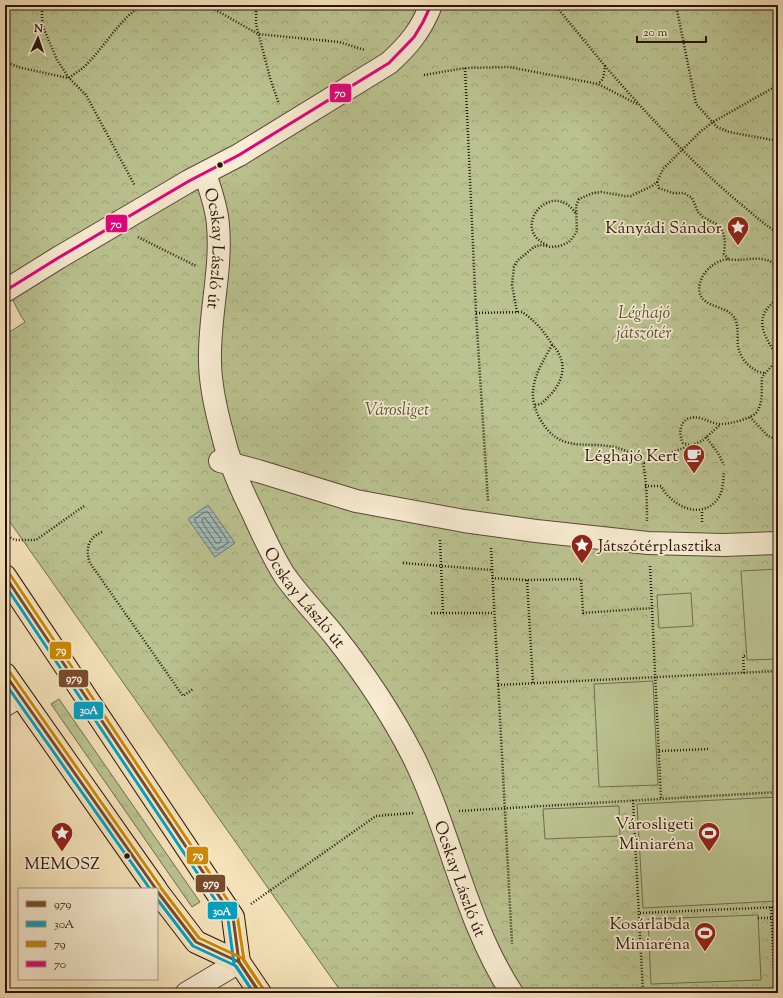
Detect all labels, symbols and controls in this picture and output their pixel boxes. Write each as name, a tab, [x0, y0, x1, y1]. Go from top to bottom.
north arrow	[18, 18, 58, 58]
scale bar	[637, 18, 706, 44]
text: N	[33, 21, 43, 37]
text: 20 m	[643, 24, 668, 42]
line badge: 70	[329, 83, 352, 103]
text: 70	[334, 86, 346, 102]
unlabelled marker	[215, 160, 225, 170]
street label: Ocskay László út	[196, 185, 229, 310]
line badge: 70	[105, 214, 128, 233]
place icon: Kányádi Sándor	[725, 214, 751, 247]
text: 70	[110, 217, 122, 233]
place label: Kányádi Sándor	[605, 217, 723, 241]
park label: Léghajó játszótér	[615, 302, 671, 346]
park label: Városliget	[365, 399, 429, 423]
cafe icon: Léghajó Kert	[681, 442, 707, 475]
place label: Léghajó Kert	[585, 445, 678, 469]
place icon: Játszótérplasztika	[569, 532, 595, 565]
place label: Játszótérplasztika	[597, 535, 722, 559]
street label: Ocskay László út	[257, 543, 350, 654]
line badge: 79	[49, 641, 72, 660]
text: 79	[56, 643, 67, 659]
line badge: 979	[58, 669, 89, 688]
text: 979	[66, 671, 83, 687]
line badge: 30A	[73, 701, 104, 720]
text: 30A	[80, 703, 98, 719]
place label: Városligeti Miniaréna	[615, 813, 694, 857]
street label: Ocskay László út	[427, 818, 491, 942]
place icon: MEMOSZ	[49, 820, 75, 853]
sports icon: Városligeti Miniaréna	[696, 820, 722, 853]
line badge: 79	[186, 846, 209, 865]
text: 79	[193, 848, 204, 864]
unlabelled marker	[122, 851, 132, 861]
place label: MEMOSZ	[24, 853, 100, 877]
line badge: 979	[195, 874, 226, 893]
text: 979	[203, 876, 220, 892]
legend	[18, 888, 158, 980]
text: 979	[54, 896, 72, 914]
line badge: 30A	[207, 901, 238, 920]
text: 30A	[213, 904, 231, 920]
place label: Kosárlabda Miniaréna	[609, 913, 690, 957]
text: 30A	[54, 916, 75, 934]
sports icon: Kosárlabda Miniaréna	[692, 920, 718, 953]
text: 79	[54, 936, 66, 954]
text: 70	[54, 956, 66, 974]

